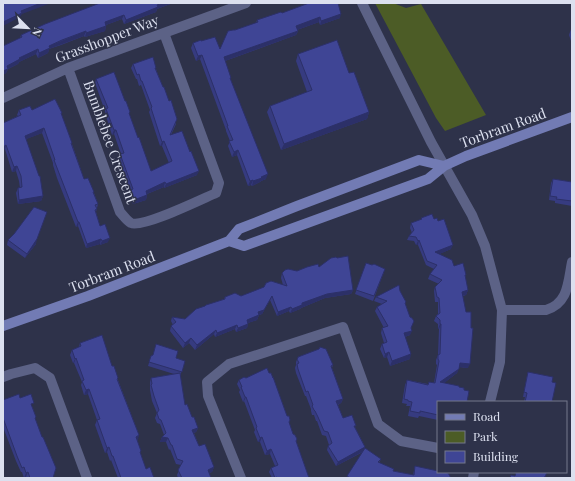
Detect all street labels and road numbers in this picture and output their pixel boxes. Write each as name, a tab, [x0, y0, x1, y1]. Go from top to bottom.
street label: Grasshopper Way	[52, 10, 161, 67]
street label: Bumblebee Crescent	[79, 78, 142, 207]
street label: Torbram Road	[457, 103, 549, 152]
street label: Torbram Road	[66, 246, 158, 297]

